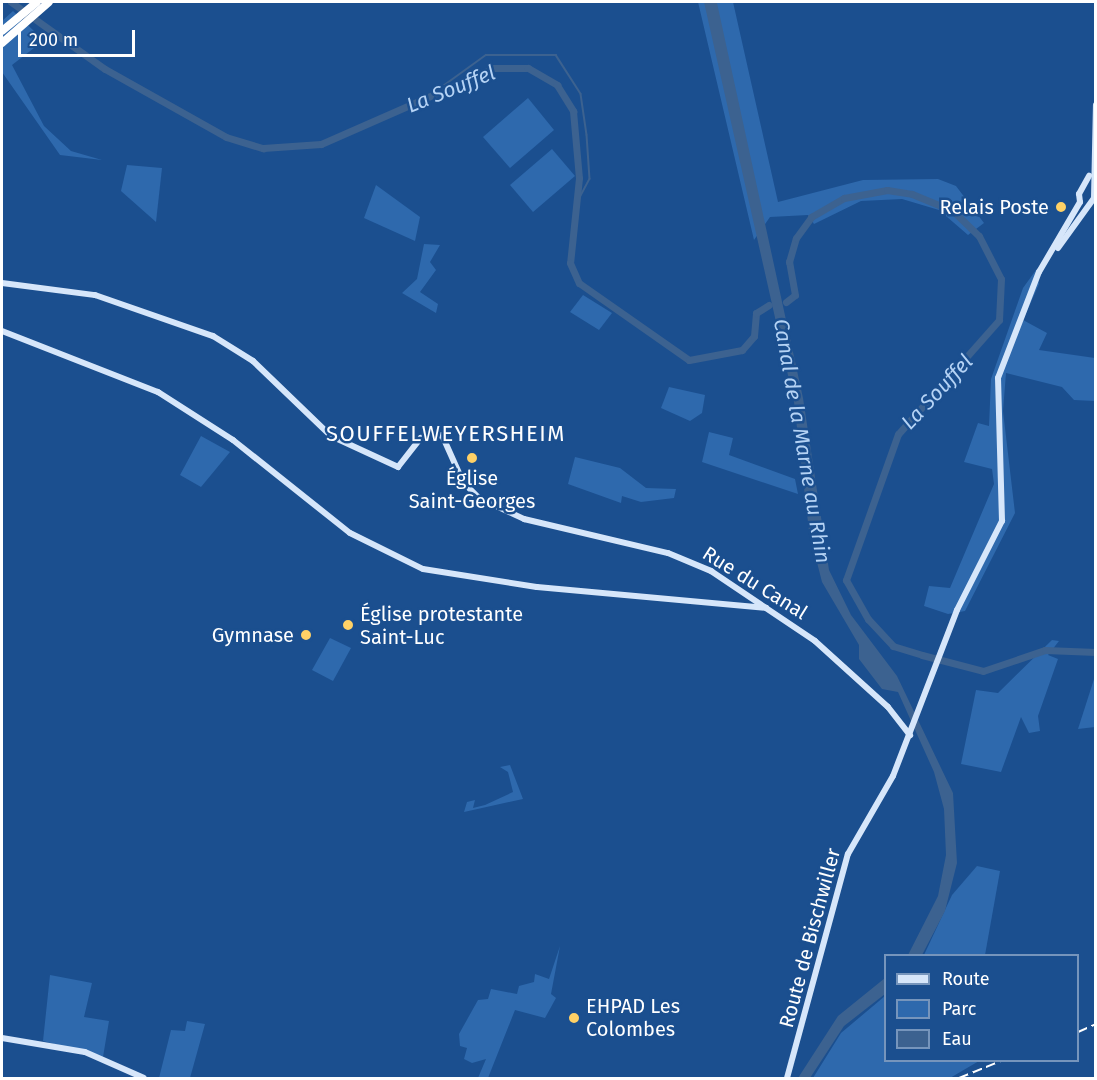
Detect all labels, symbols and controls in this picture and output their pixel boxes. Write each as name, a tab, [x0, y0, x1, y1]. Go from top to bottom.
scale bar	[21, 18, 138, 56]
text: 200 m	[29, 29, 78, 51]
water label: La Souffel	[403, 60, 499, 118]
place label: Relais Poste	[940, 195, 1049, 219]
marker: Relais Poste	[1054, 200, 1068, 214]
water label: Canal de la Marne au Rhin	[768, 317, 836, 565]
water label: La Souffel	[896, 349, 978, 435]
district label: SOUFFELWEYERSHEIM	[326, 421, 566, 447]
marker: Église Saint-Georges	[465, 451, 479, 465]
place label: Église Saint-Georges	[409, 467, 535, 514]
street label: Rue du Canal	[698, 541, 812, 625]
place label: Église protestante Saint-Luc	[360, 602, 523, 649]
marker: Église protestante Saint-Luc	[341, 618, 355, 632]
place label: Gymnase	[212, 623, 294, 647]
marker: Gymnase	[299, 628, 313, 642]
street label: Route de Bischwiller	[774, 846, 846, 1030]
legend	[884, 954, 1079, 1062]
text: Route	[942, 968, 990, 990]
place label: EHPAD Les Colombes	[586, 994, 680, 1041]
text: Parc	[942, 998, 976, 1020]
marker: EHPAD Les Colombes	[567, 1011, 581, 1025]
text: Eau	[942, 1028, 972, 1050]

